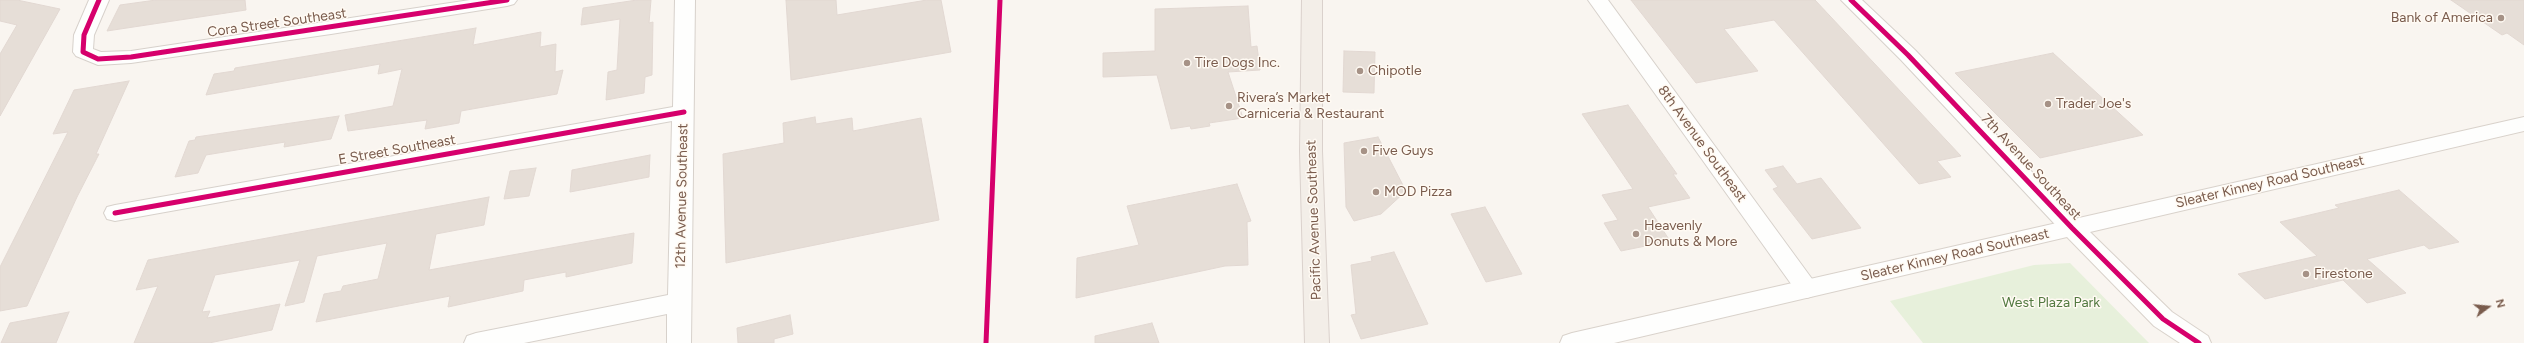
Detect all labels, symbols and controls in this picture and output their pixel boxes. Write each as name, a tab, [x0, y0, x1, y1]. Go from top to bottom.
street label: Cora Street Southeast	[206, 5, 348, 41]
place label: Bank of America	[2391, 10, 2493, 26]
marker: Bank of America	[2496, 13, 2506, 23]
place label: Tire Dogs Inc.	[1195, 55, 1280, 71]
marker: Tire Dogs Inc.	[1182, 58, 1192, 68]
place label: Chipotle	[1368, 63, 1422, 79]
marker: Chipotle	[1355, 66, 1365, 76]
street label: 8th Avenue Southeast	[1654, 82, 1750, 206]
place label: Rivera’s Market Carniceria & Restaurant	[1237, 90, 1384, 122]
place label: Trader Joe's	[2056, 96, 2131, 112]
marker: Trader Joe's	[2043, 99, 2053, 109]
marker: Rivera’s Market Carniceria & Restaurant	[1224, 101, 1234, 111]
street label: 7th Avenue Southeast	[1977, 110, 2085, 224]
street label: 12th Avenue Southeast	[672, 123, 692, 269]
street label: E Street Southeast	[337, 131, 457, 169]
street label: Pacific Avenue Southeast	[1303, 140, 1325, 300]
place label: Five Guys	[1372, 143, 1433, 159]
marker: Five Guys	[1359, 146, 1369, 156]
street label: Sleater Kinney Road Southeast	[2174, 152, 2366, 212]
place label: MOD Pizza	[1384, 184, 1452, 200]
marker: MOD Pizza	[1371, 187, 1381, 197]
place label: Heavenly Donuts & More	[1644, 218, 1737, 250]
street label: Sleater Kinney Road Southeast	[1859, 225, 2051, 285]
marker: Heavenly Donuts & More	[1631, 229, 1641, 239]
place label: Firestone	[2314, 266, 2373, 282]
marker: Firestone	[2301, 269, 2311, 279]
north arrow	[2468, 287, 2508, 327]
park label: West Plaza Park	[2002, 295, 2100, 311]
text: N	[2493, 298, 2507, 309]

